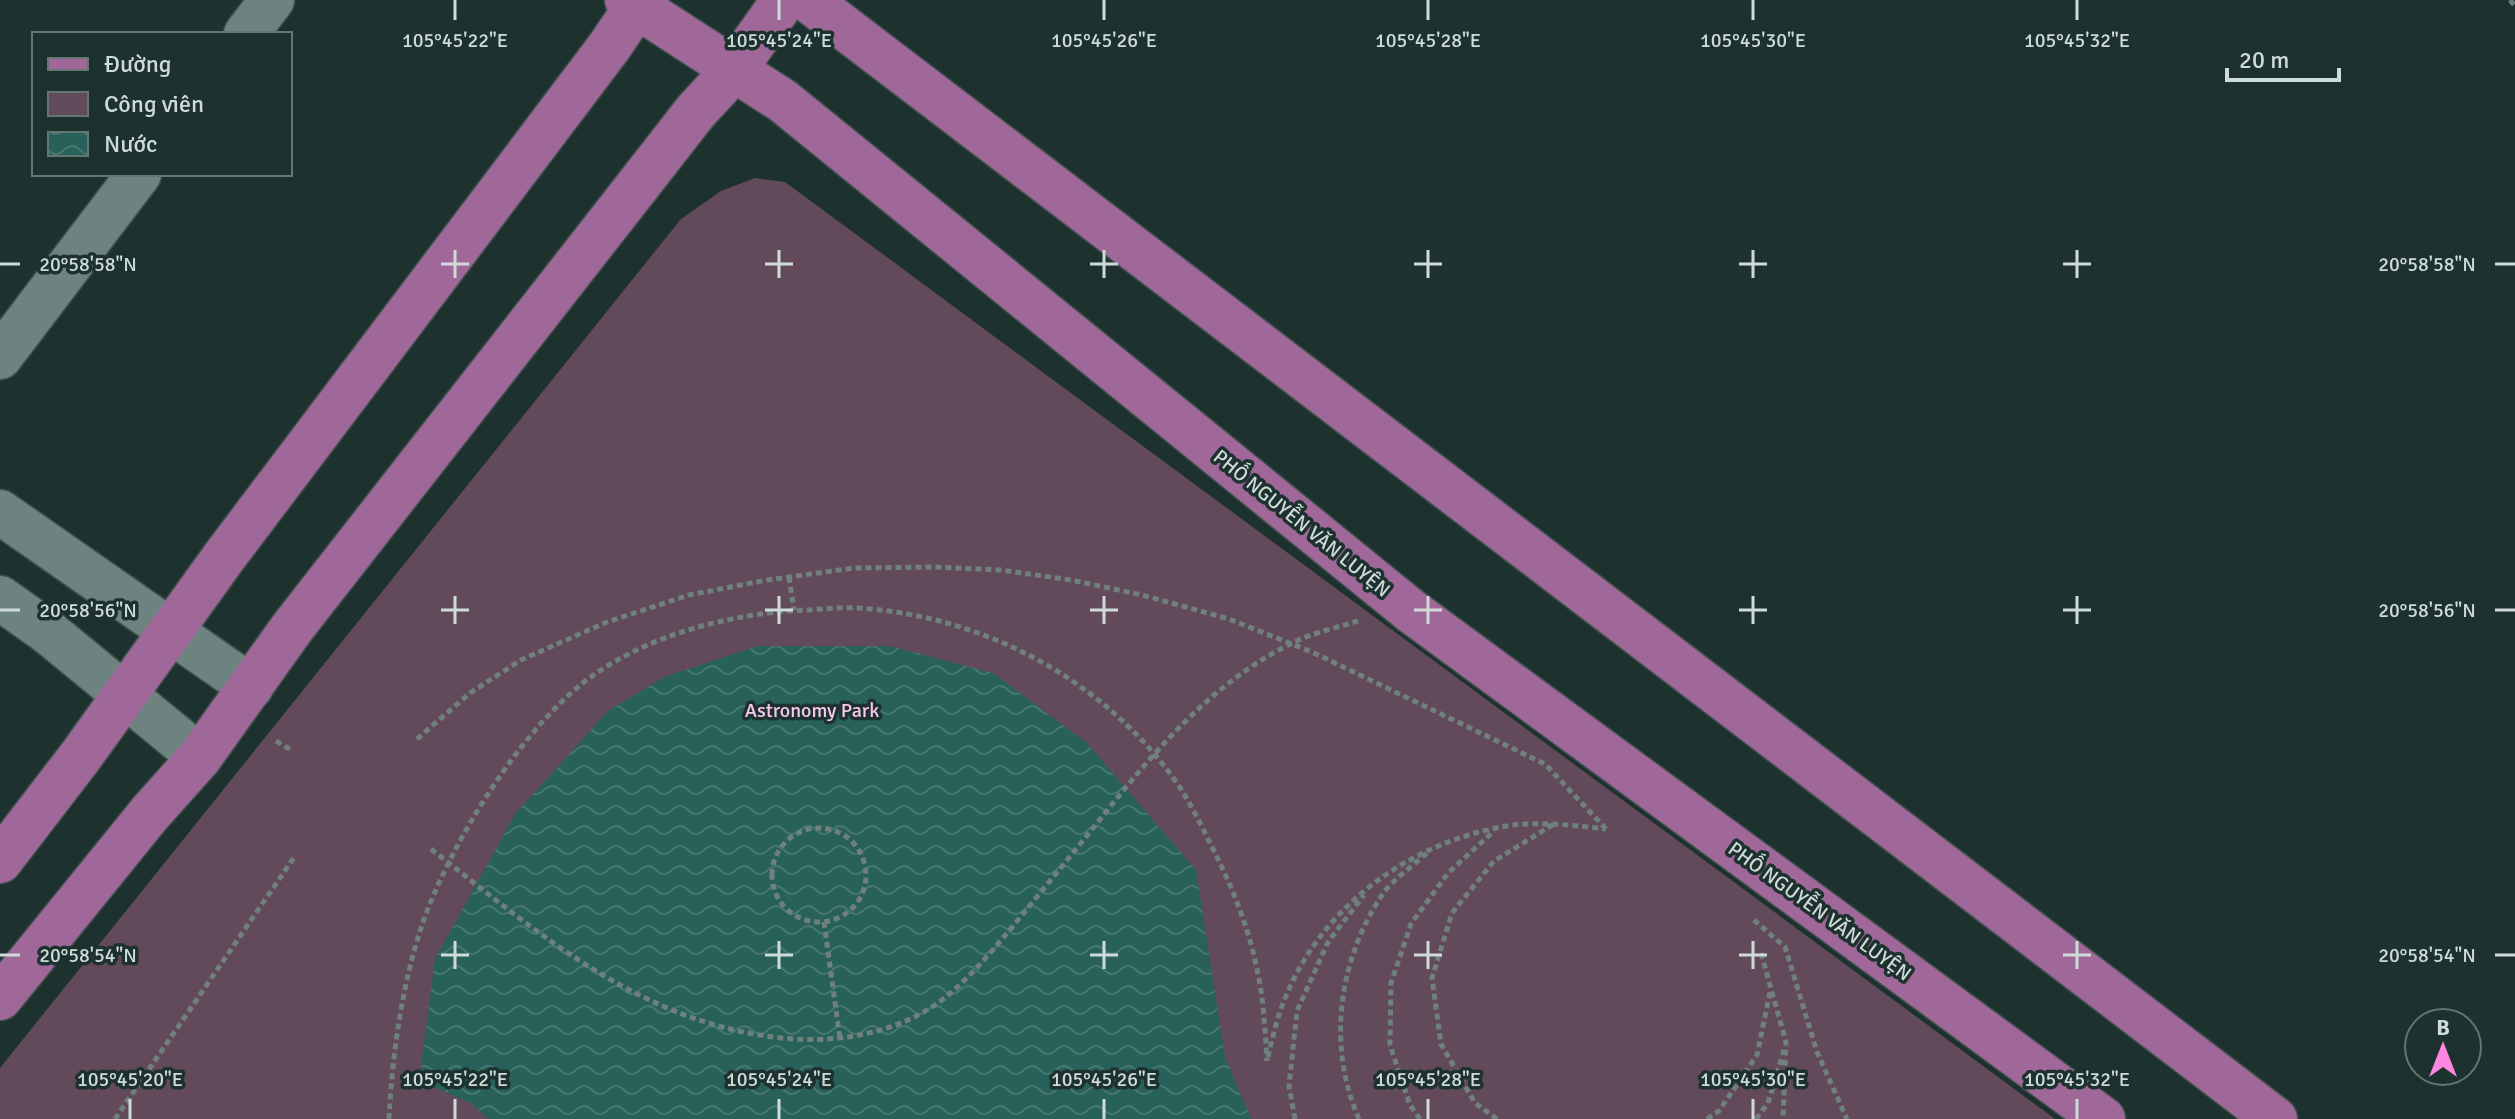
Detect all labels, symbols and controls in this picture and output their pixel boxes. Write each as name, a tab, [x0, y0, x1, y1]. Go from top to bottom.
text: 105°45'22"E	[402, 28, 508, 53]
text: 105°45'24"E	[726, 28, 832, 53]
text: 105°45'26"E	[1051, 28, 1157, 53]
text: 105°45'28"E	[1375, 28, 1481, 53]
text: 105°45'30"E	[1700, 28, 1806, 53]
text: 105°45'32"E	[2024, 28, 2130, 53]
legend	[32, 32, 292, 176]
scale bar	[2227, 32, 2339, 82]
text: 20 m	[2239, 45, 2289, 75]
text: Đường	[104, 49, 171, 79]
text: Công viên	[104, 89, 204, 119]
text: Nước	[104, 129, 157, 159]
text: 20°58'58"N	[39, 252, 137, 277]
text: 20°58'58"N	[2378, 252, 2476, 277]
street label: PHỐ NGUYỄN VĂN LUYỆN	[1208, 443, 1397, 602]
text: 20°58'56"N	[39, 598, 137, 623]
text: 20°58'56"N	[2378, 598, 2476, 623]
park label: Astronomy Park	[745, 698, 879, 723]
street label: PHỐ NGUYỄN VĂN LUYỆN	[1723, 835, 1917, 986]
text: 20°58'54"N	[39, 943, 137, 968]
text: 20°58'54"N	[2378, 943, 2476, 968]
north arrow	[2403, 1007, 2483, 1087]
text: B	[2436, 1014, 2450, 1041]
text: 105°45'20"E	[77, 1067, 183, 1092]
text: 105°45'22"E	[402, 1067, 508, 1092]
text: 105°45'24"E	[726, 1067, 832, 1092]
text: 105°45'26"E	[1051, 1067, 1157, 1092]
text: 105°45'28"E	[1375, 1067, 1481, 1092]
text: 105°45'30"E	[1700, 1067, 1806, 1092]
text: 105°45'32"E	[2024, 1067, 2130, 1092]

